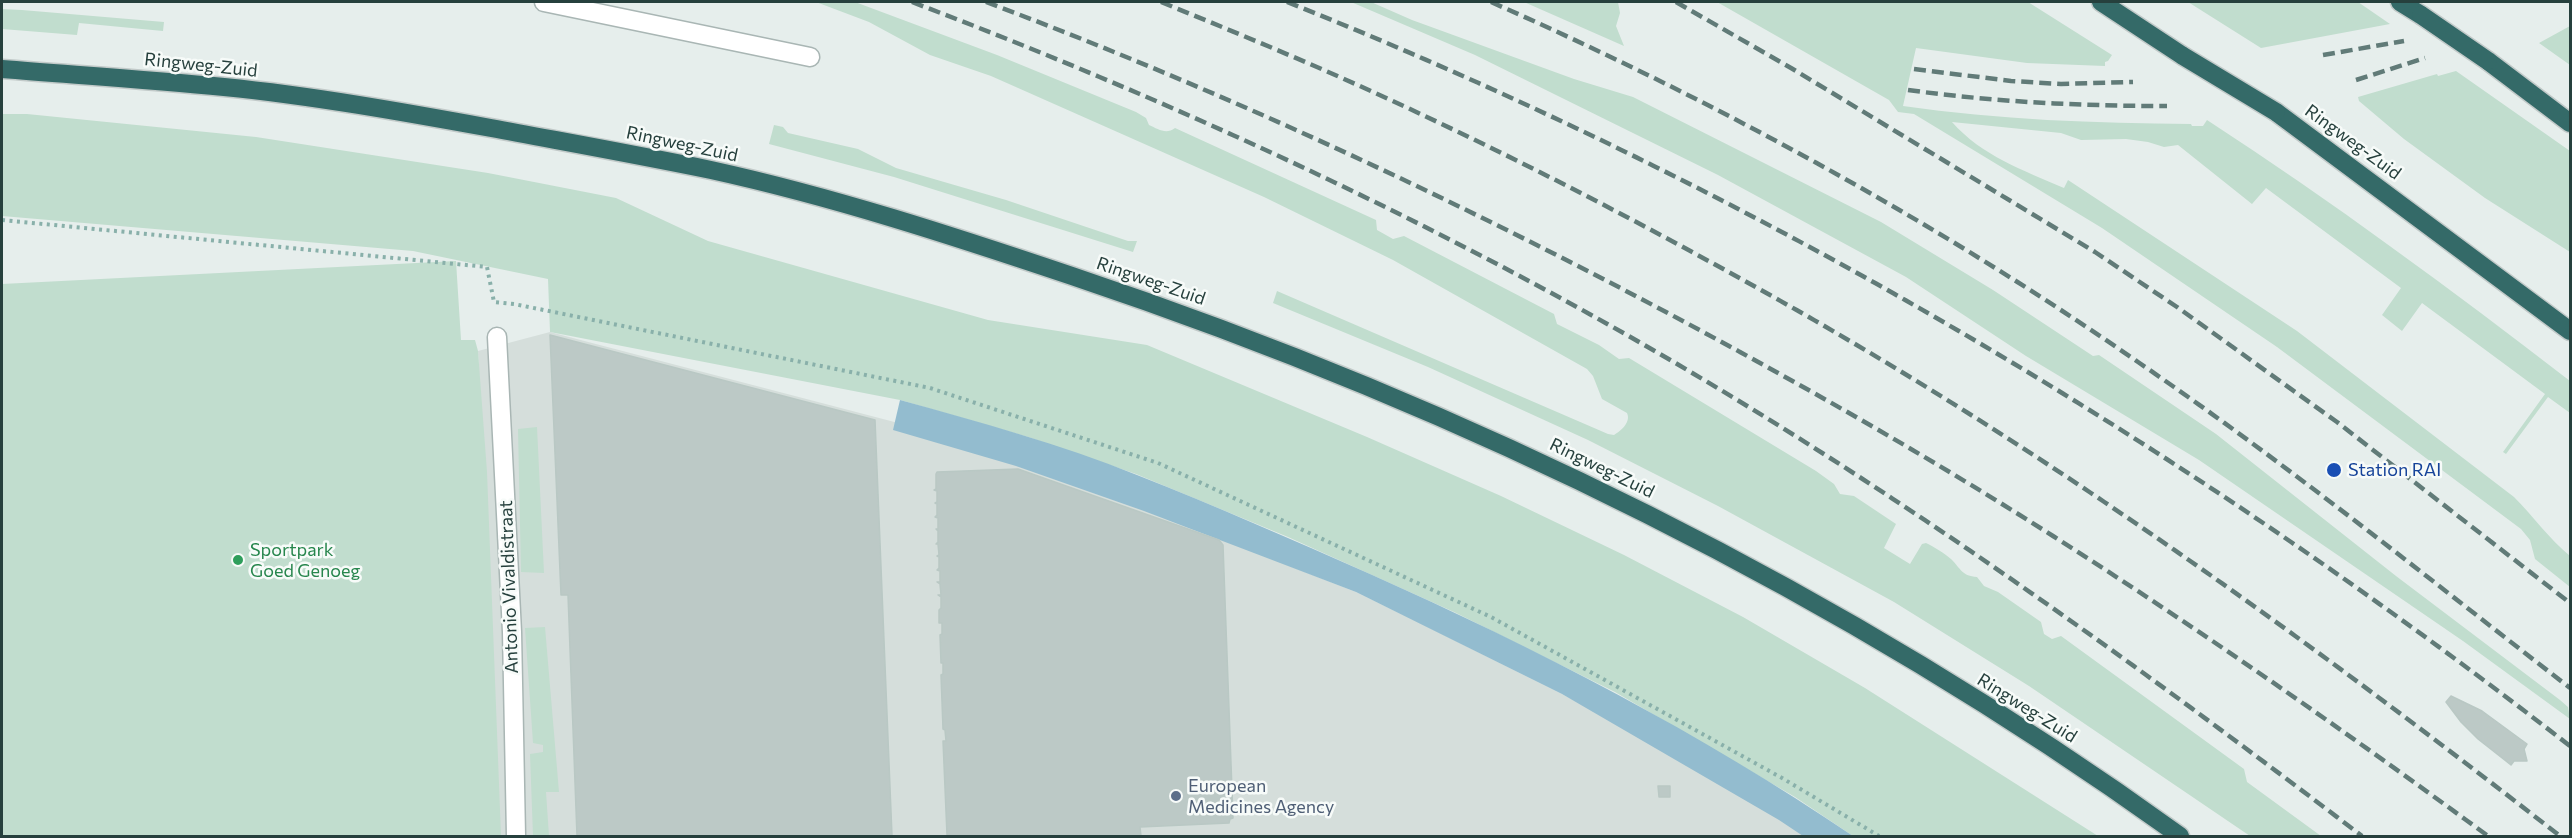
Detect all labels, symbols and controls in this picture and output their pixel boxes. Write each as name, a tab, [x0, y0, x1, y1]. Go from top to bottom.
street label: Ringweg-Zuid	[143, 48, 259, 82]
street label: Ringweg-Zuid	[2301, 100, 2405, 184]
street label: Ringweg-Zuid	[624, 122, 740, 166]
street label: Ringweg-Zuid	[1094, 252, 1208, 310]
street label: Ringweg-Zuid	[1546, 433, 1658, 503]
place label: Station RAI	[2348, 459, 2441, 481]
marker: Station RAI	[2325, 461, 2343, 479]
street label: Antonio Vivaldistraat	[495, 500, 523, 674]
place label: Sportpark Goed Genoeg	[250, 539, 360, 582]
marker: Sportpark Goed Genoeg	[231, 553, 245, 567]
street label: Ringweg-Zuid	[1973, 669, 2081, 747]
place label: European Medicines Agency	[1188, 775, 1334, 818]
marker: European Medicines Agency	[1169, 789, 1183, 803]

